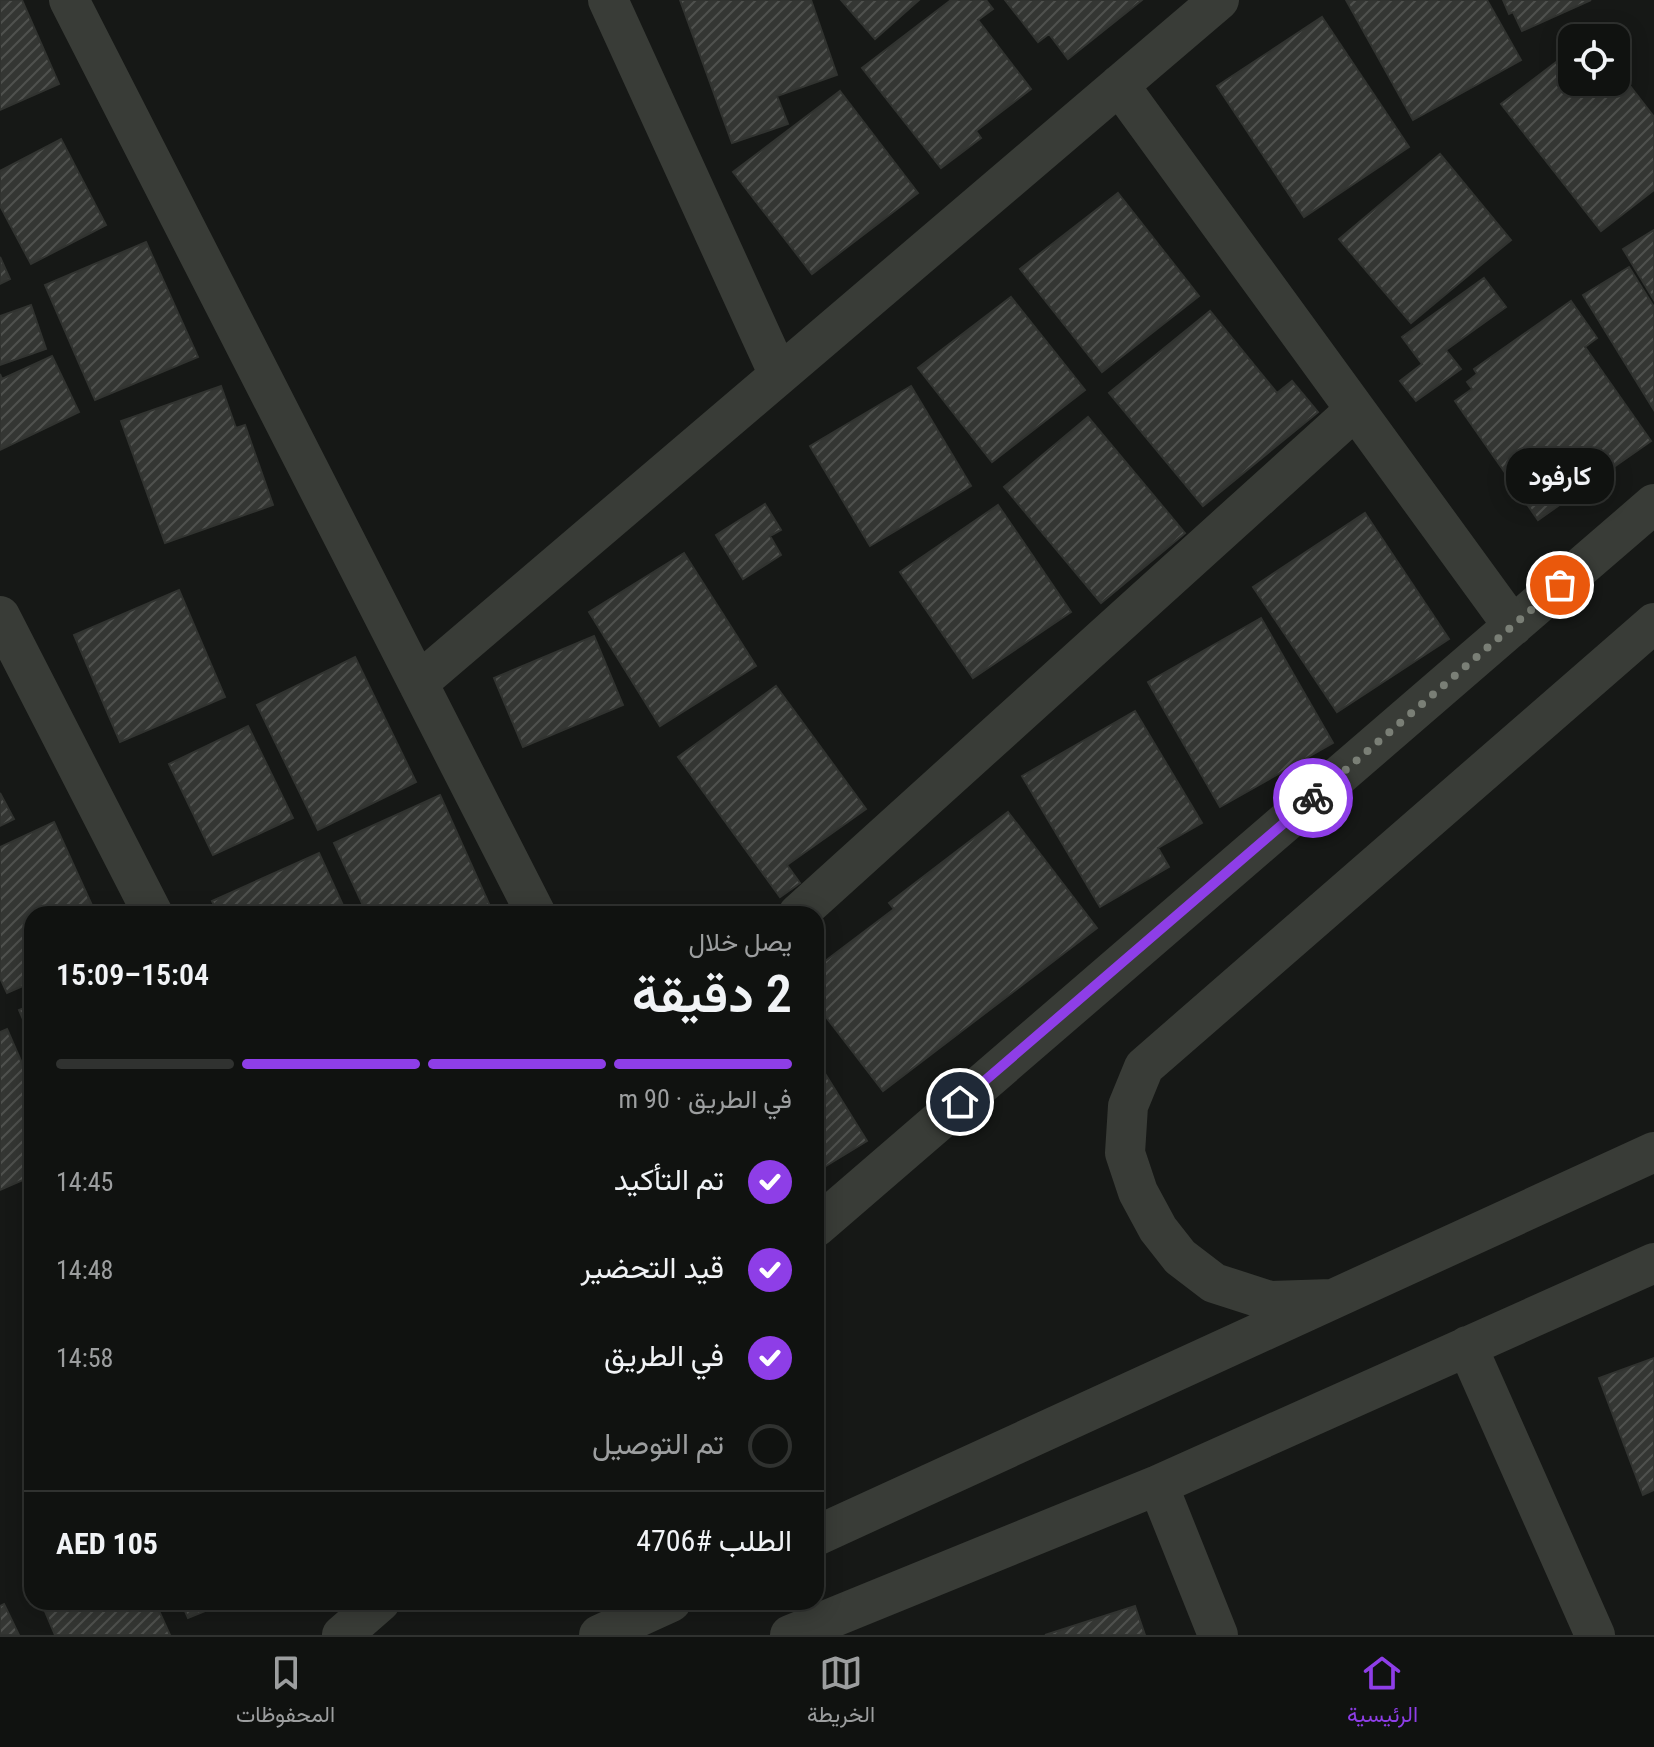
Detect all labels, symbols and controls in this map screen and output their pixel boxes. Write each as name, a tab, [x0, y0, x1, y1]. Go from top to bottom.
map controls	[1558, 24, 1630, 96]
button: locate	[1558, 24, 1630, 96]
callout: كارفود	[1506, 449, 1614, 505]
text: كارفود	[1529, 461, 1591, 491]
pin	[1526, 551, 1594, 619]
icon: bag	[1538, 563, 1582, 607]
courier	[1273, 758, 1353, 838]
icon: bike	[1291, 776, 1335, 820]
text: يصل خلال	[688, 927, 792, 957]
text: 15:04–15:09	[56, 957, 209, 992]
text: 2 دقيقة	[632, 964, 792, 1025]
pin	[926, 1068, 994, 1136]
icon: home	[938, 1080, 982, 1124]
text: في الطريق · 90 m	[619, 1084, 792, 1114]
icon: check	[748, 1160, 792, 1204]
text: تم التأكيد	[614, 1162, 724, 1197]
text: 14:45	[56, 1167, 113, 1197]
icon: check	[748, 1248, 792, 1292]
text: قيد التحضير	[580, 1250, 724, 1285]
text: 14:48	[56, 1255, 113, 1285]
icon: check	[748, 1336, 792, 1380]
text: في الطريق	[604, 1338, 724, 1373]
text: 14:58	[56, 1343, 113, 1373]
text: تم التوصيل	[592, 1426, 724, 1461]
text: الطلب #4706	[636, 1523, 792, 1558]
text: AED 105	[56, 1526, 158, 1561]
tab: المحفوظات	[236, 1651, 335, 1734]
tab: الخريطة	[807, 1651, 875, 1734]
tab: الرئيسية	[1347, 1651, 1418, 1734]

